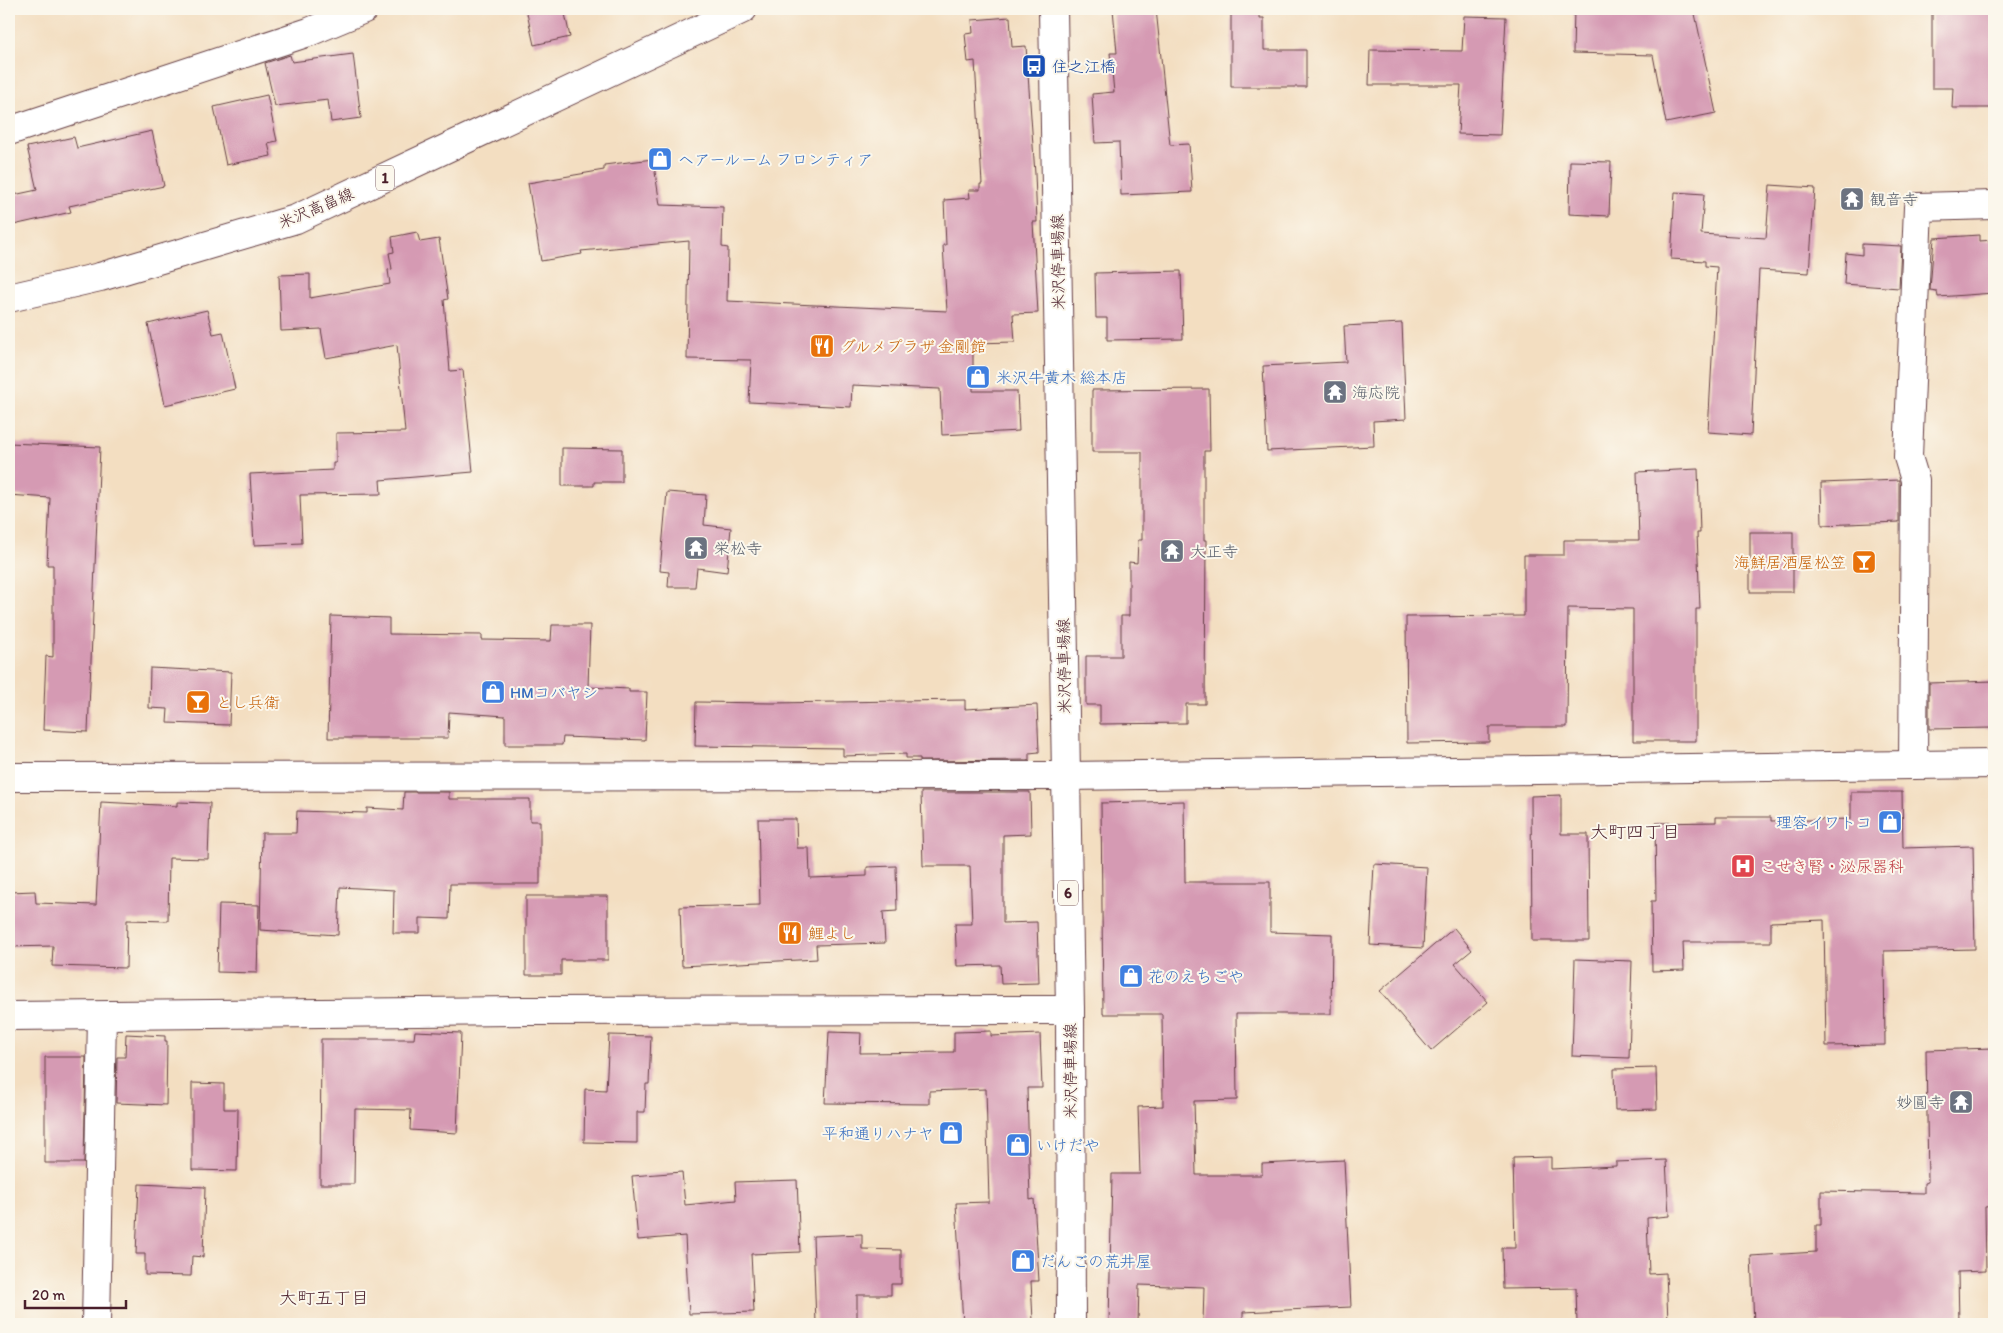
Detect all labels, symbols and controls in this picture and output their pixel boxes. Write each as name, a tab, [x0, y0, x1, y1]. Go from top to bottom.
bus stop icon: 住之江橋	[1021, 53, 1047, 79]
place label: 住之江橋	[1052, 57, 1116, 76]
shop icon: ヘアールーム フロンティア	[647, 146, 673, 172]
place label: ヘアールーム フロンティア	[678, 150, 873, 169]
road number: 1	[376, 166, 394, 190]
street label: 米沢高畠線	[275, 184, 357, 232]
temple icon: 観音寺	[1839, 186, 1865, 212]
place label: 観音寺	[1870, 190, 1918, 209]
street label: 米沢停車場線	[1048, 214, 1068, 310]
restaurant icon: グルメプラザ 金剛館	[809, 333, 835, 359]
place label: グルメプラザ 金剛館	[840, 337, 986, 356]
shop icon: 米沢牛黄木 総本店	[965, 364, 991, 390]
place label: 米沢牛黄木 総本店	[996, 368, 1128, 387]
temple icon: 海応院	[1322, 379, 1348, 405]
place label: 海応院	[1352, 383, 1400, 402]
temple icon: 栄松寺	[683, 535, 709, 561]
temple icon: 大正寺	[1159, 538, 1185, 564]
place label: 栄松寺	[714, 539, 762, 558]
place label: 大正寺	[1190, 542, 1238, 561]
bar icon: 海鮮居酒屋松笠	[1851, 549, 1877, 575]
place label: 海鮮居酒屋松笠	[1734, 553, 1846, 572]
street label: 米沢停車場線	[1054, 618, 1074, 714]
shop icon: HMコバヤシ	[480, 679, 506, 705]
place label: HMコバヤシ	[510, 683, 598, 702]
bar icon: とし兵衛	[185, 689, 211, 715]
place label: とし兵衛	[216, 693, 280, 712]
shop icon: 理容イワトコ	[1877, 809, 1903, 835]
place label: 理容イワトコ	[1776, 813, 1872, 832]
district label: 大町四丁目	[1590, 821, 1680, 843]
hospital icon: こせき腎・泌尿器科	[1730, 853, 1756, 879]
place label: こせき腎・泌尿器科	[1760, 857, 1904, 876]
road number: 6	[1058, 880, 1078, 906]
restaurant icon: 鯉よし	[777, 920, 803, 946]
place label: 鯉よし	[808, 924, 856, 943]
shop icon: 花のえちごや	[1118, 963, 1144, 989]
place label: 花のえちごや	[1148, 967, 1244, 986]
street label: 米沢停車場線	[1061, 1023, 1080, 1119]
temple icon: 妙圓寺	[1948, 1089, 1974, 1115]
place label: 妙圓寺	[1896, 1093, 1944, 1112]
shop icon: 平和通りハナヤ	[938, 1120, 964, 1146]
place label: 平和通りハナヤ	[822, 1124, 934, 1143]
shop icon: いけだや	[1005, 1132, 1031, 1158]
place label: いけだや	[1036, 1136, 1100, 1155]
shop icon: だんごの荒井屋	[1010, 1248, 1036, 1274]
place label: だんごの荒井屋	[1040, 1252, 1152, 1271]
scale bar	[25, 1278, 126, 1310]
text: 20 m	[32, 1286, 66, 1304]
district label: 大町五丁目	[279, 1287, 369, 1309]

